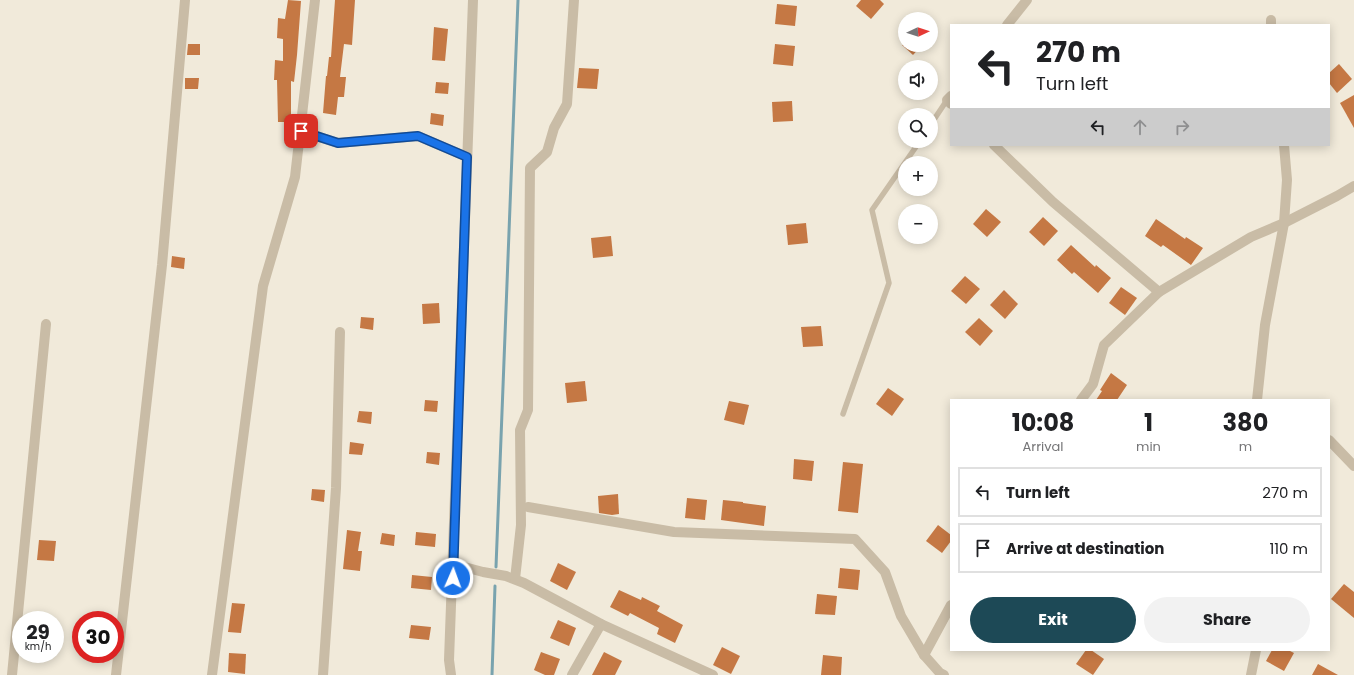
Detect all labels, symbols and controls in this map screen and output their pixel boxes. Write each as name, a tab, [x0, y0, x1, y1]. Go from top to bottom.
north arrow	[898, 12, 938, 52]
map controls	[898, 12, 938, 244]
text: 270 m	[1036, 33, 1121, 72]
icon: left	[970, 40, 1022, 92]
button: sound	[898, 60, 938, 100]
text: Turn left	[1036, 71, 1108, 96]
button: search	[898, 108, 938, 148]
pin	[284, 114, 318, 148]
icon: left	[1087, 116, 1109, 138]
icon: ahead	[1129, 116, 1151, 138]
icon: right	[1171, 116, 1193, 138]
icon: arrive	[290, 120, 312, 142]
button: +	[898, 156, 938, 196]
button: −	[898, 204, 938, 244]
text: 10:08	[1012, 406, 1074, 439]
text: 1	[1144, 406, 1153, 439]
text: 380	[1223, 406, 1268, 439]
text: Arrival	[1023, 437, 1063, 456]
text: min	[1136, 437, 1161, 456]
text: m	[1239, 437, 1252, 456]
icon: left	[972, 481, 994, 503]
text: Turn left	[1006, 482, 1070, 503]
text: 270 m	[1262, 482, 1308, 503]
icon: arrive	[972, 537, 994, 559]
text: Arrive at destination	[1006, 538, 1164, 559]
text: 110 m	[1270, 538, 1308, 559]
position arrow	[432, 557, 474, 599]
button: Exit	[970, 597, 1136, 643]
button: Share	[1144, 597, 1310, 643]
speed limit sign: 30	[72, 611, 124, 663]
text: 29	[26, 618, 50, 646]
text: km/h	[25, 639, 51, 654]

